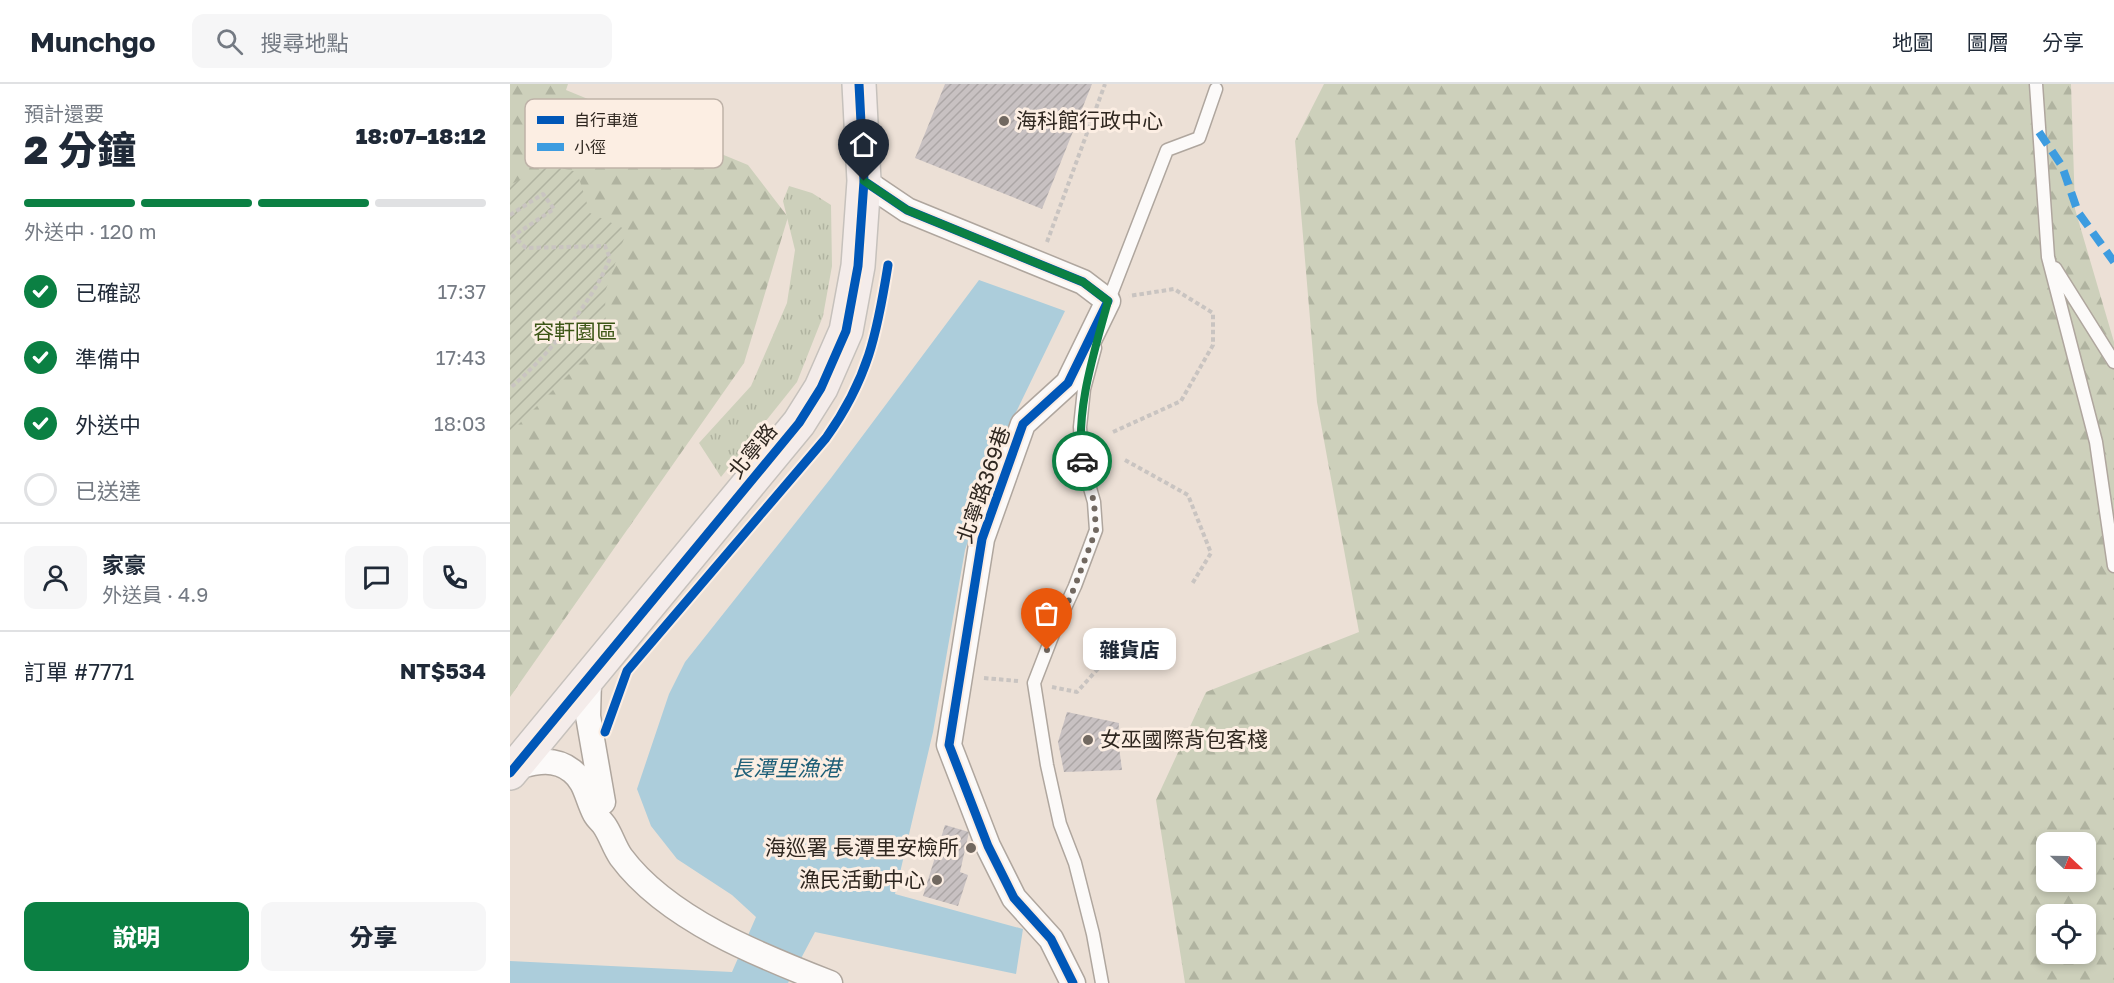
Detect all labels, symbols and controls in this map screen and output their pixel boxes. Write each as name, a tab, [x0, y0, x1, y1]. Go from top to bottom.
search box	[192, 14, 612, 68]
text: Munchgo	[30, 25, 156, 58]
icon: search	[213, 25, 246, 58]
text: 搜尋地點	[261, 29, 349, 56]
text: 地圖	[1892, 29, 1934, 55]
text: 圖層	[1967, 29, 2009, 55]
text: 分享	[2042, 29, 2084, 55]
legend	[525, 99, 723, 168]
text: 預計還要	[24, 101, 104, 125]
place label: 海科館行政中心	[1016, 107, 1163, 133]
text: 自行車道	[574, 110, 638, 130]
marker: 海科館行政中心	[997, 114, 1011, 128]
pin	[838, 119, 889, 181]
text: 18:07–18:12	[356, 122, 486, 149]
text: 2 分鐘	[24, 126, 136, 173]
icon: home	[847, 128, 880, 161]
text: 小徑	[574, 137, 606, 157]
text: 外送中 · 120 m	[24, 219, 156, 243]
icon: check	[24, 275, 57, 308]
text: 已確認	[75, 279, 141, 306]
text: 17:37	[437, 279, 486, 303]
park label: 容軒園區	[533, 318, 617, 344]
icon: check	[24, 341, 57, 374]
text: 準備中	[75, 345, 141, 372]
text: 17:43	[436, 345, 486, 369]
icon: check	[24, 407, 57, 440]
text: 外送中	[75, 411, 141, 438]
text: 18:03	[434, 411, 486, 435]
street label: 北寧路	[722, 418, 782, 483]
street label: 北寧路369巷	[951, 423, 1015, 546]
courier	[1052, 431, 1112, 491]
icon: car	[1066, 445, 1099, 478]
text: 已送達	[75, 477, 141, 504]
button: person	[24, 546, 87, 609]
button: chat	[345, 546, 408, 609]
button: phone	[423, 546, 486, 609]
text: 家豪	[102, 551, 146, 578]
text: 外送員 · 4.9	[102, 582, 208, 606]
pin	[1021, 588, 1072, 650]
icon: bag	[1030, 597, 1063, 630]
callout: 雜貨店	[1083, 629, 1176, 671]
text: 雜貨店	[1100, 637, 1160, 661]
text: NT$534	[400, 657, 486, 684]
text: 訂單 #7771	[24, 658, 134, 685]
place label: 女巫國際背包客棧	[1100, 726, 1268, 752]
marker: 女巫國際背包客棧	[1081, 733, 1095, 747]
water label: 長潭里漁港	[731, 754, 844, 781]
north arrow	[2036, 832, 2096, 892]
map controls	[2036, 832, 2096, 964]
place label: 海巡署 長潭里安檢所	[765, 834, 959, 860]
marker: 海巡署 長潭里安檢所	[964, 841, 978, 855]
place label: 漁民活動中心	[799, 866, 925, 892]
marker: 漁民活動中心	[930, 873, 944, 887]
button: 說明	[24, 902, 249, 971]
button: 分享	[261, 902, 486, 971]
button: locate	[2036, 904, 2096, 964]

